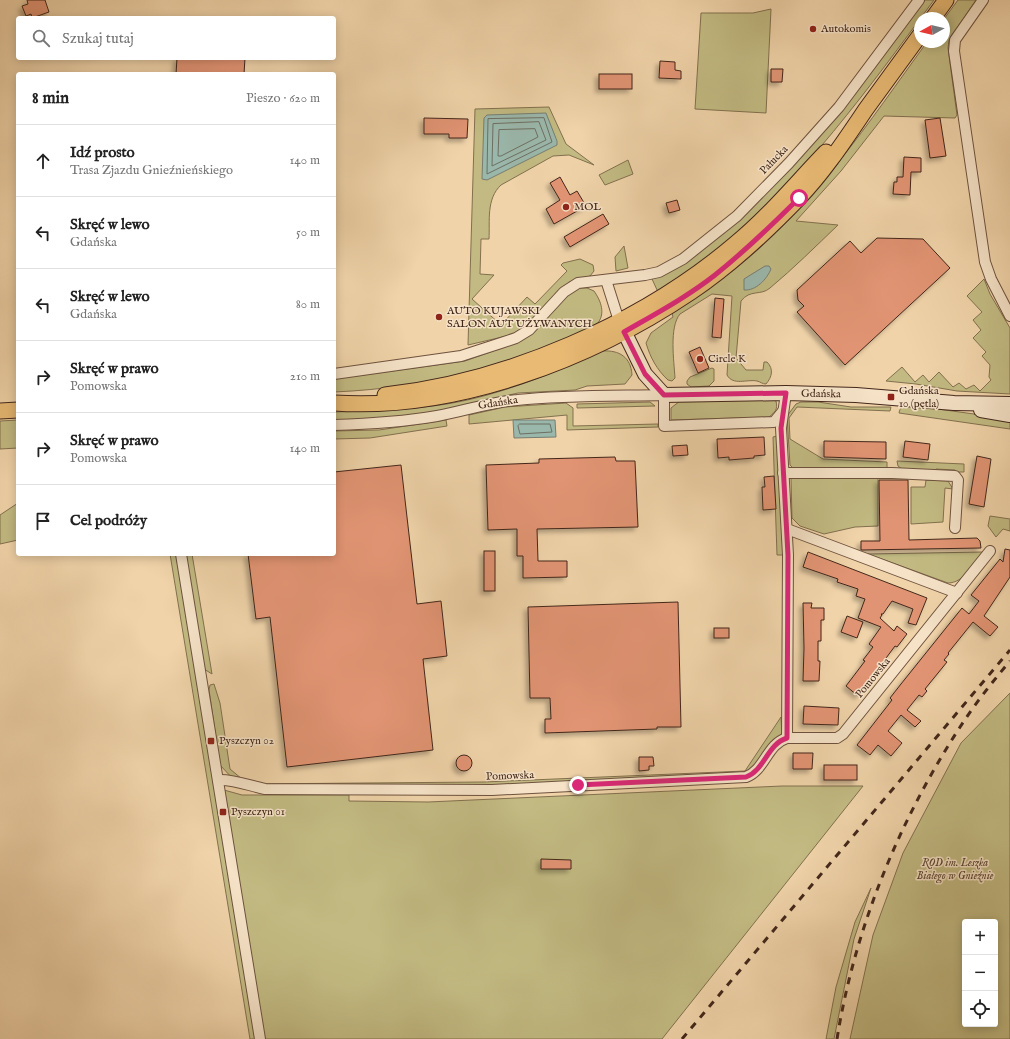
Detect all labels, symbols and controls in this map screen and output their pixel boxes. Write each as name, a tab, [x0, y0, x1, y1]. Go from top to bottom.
north arrow	[914, 12, 950, 48]
search box	[16, 16, 336, 60]
place label: Autokomis	[820, 22, 871, 36]
marker: Autokomis	[808, 24, 818, 34]
icon: search	[30, 27, 52, 49]
text: Szukaj tutaj	[62, 29, 134, 48]
text: 8 min	[32, 88, 69, 109]
text: Pieszo · 620 m	[246, 90, 320, 107]
street label: Pałucka	[757, 142, 791, 177]
text: Idź prosto	[70, 143, 135, 162]
icon: ahead	[32, 150, 54, 172]
text: 140 m	[290, 152, 320, 169]
text: Trasa Zjazdu Gnieźnieńskiego	[70, 162, 233, 179]
route start	[790, 189, 808, 207]
place label: MOL	[574, 200, 601, 214]
marker: MOL	[561, 202, 571, 212]
text: Skręć w lewo	[70, 215, 150, 234]
icon: left	[32, 222, 54, 244]
text: 50 m	[296, 224, 320, 241]
text: Gdańska	[70, 234, 117, 251]
text: Skręć w lewo	[70, 287, 150, 306]
icon: left	[32, 294, 54, 316]
text: 80 m	[296, 296, 320, 313]
place label: AUTO KUJAWSKI SALON AUT UŻYWANYCH	[446, 304, 593, 331]
text: Gdańska	[70, 306, 117, 323]
marker: AUTO KUJAWSKI SALON AUT UŻYWANYCH	[434, 312, 444, 322]
place label: Circle K	[708, 352, 747, 366]
marker: Circle K	[695, 354, 705, 364]
text: Skręć w prawo	[70, 359, 159, 378]
icon: right	[32, 366, 54, 388]
text: 210 m	[290, 368, 320, 385]
text: Pomowska	[70, 378, 127, 395]
place label: Gdańska 10 (pętla)	[899, 384, 939, 411]
street label: Gdańska	[801, 387, 841, 401]
marker: Gdańska 10 (pętla)	[886, 392, 896, 402]
street label: Gdańska	[477, 393, 519, 413]
text: Skręć w prawo	[70, 431, 159, 450]
icon: right	[32, 438, 54, 460]
text: 140 m	[290, 440, 320, 457]
text: Pomowska	[70, 450, 127, 467]
icon: arrive	[32, 510, 54, 532]
text: Cel podróży	[70, 511, 147, 530]
street label: Pomowska	[852, 655, 894, 701]
place label: Pyszczyn 02	[219, 734, 274, 748]
marker: Pyszczyn 02	[206, 736, 216, 746]
street label: Pomowska	[486, 768, 535, 784]
route end	[569, 776, 587, 794]
place label: Pyszczyn 01	[231, 805, 285, 819]
marker: Pyszczyn 01	[218, 807, 228, 817]
park label: ROD im. Leszka Białego w Gnieźnie	[917, 856, 994, 884]
map controls	[962, 919, 998, 1027]
button: +	[962, 919, 998, 955]
button: −	[962, 955, 998, 991]
button: locate	[962, 991, 998, 1027]

